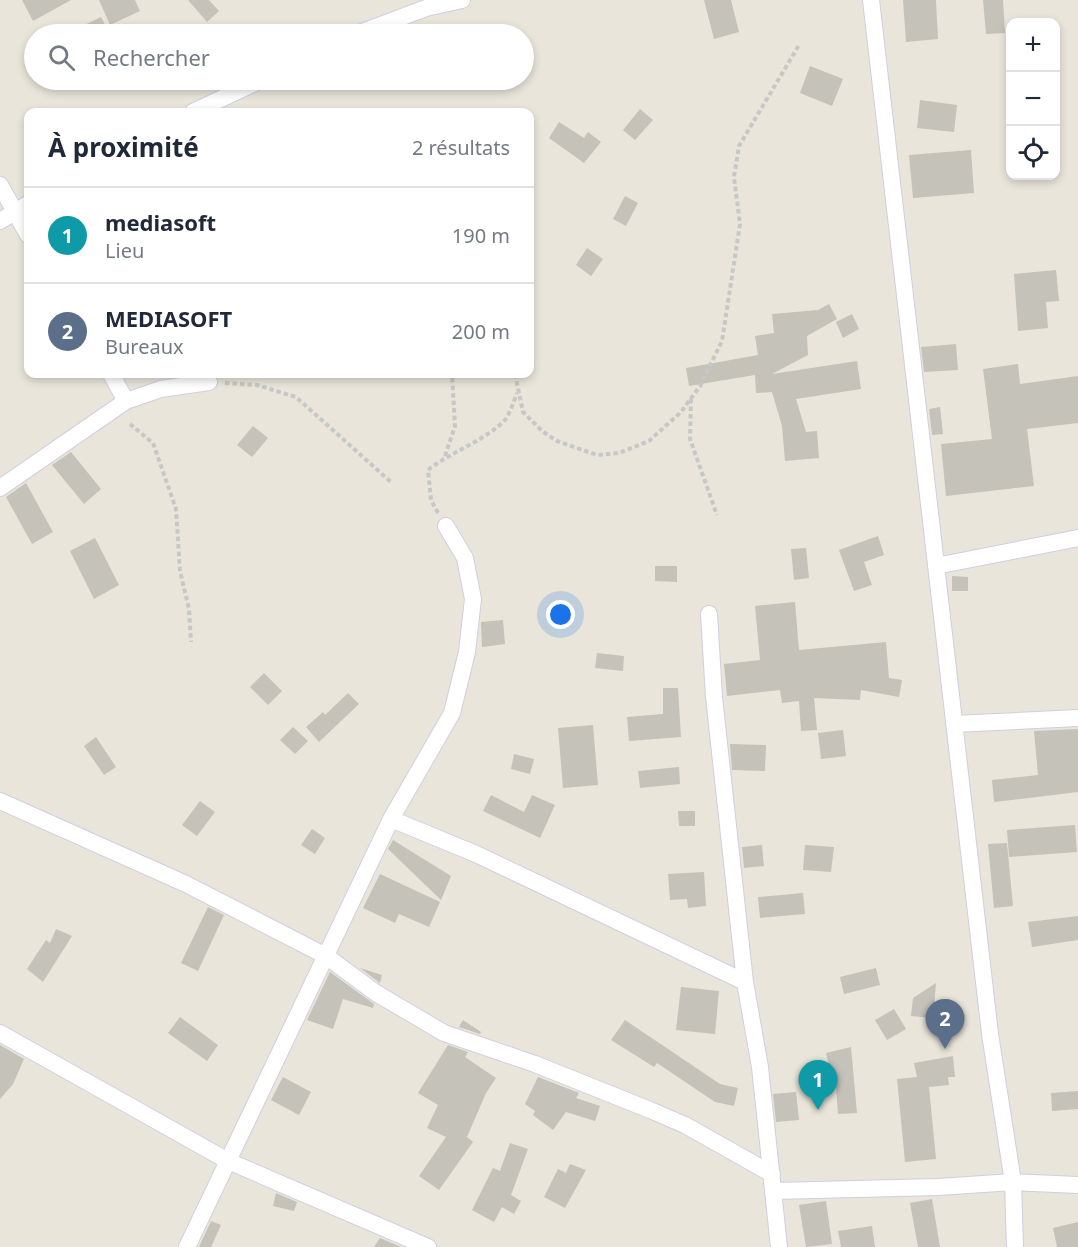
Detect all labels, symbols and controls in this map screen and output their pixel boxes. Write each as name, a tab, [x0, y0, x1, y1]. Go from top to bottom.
map controls	[1006, 18, 1060, 180]
button: +	[1006, 18, 1060, 72]
search box	[24, 24, 534, 90]
icon: search	[45, 41, 78, 74]
text: Rechercher	[93, 42, 210, 72]
button: −	[1006, 72, 1060, 126]
button: locate	[1006, 126, 1060, 180]
text: À proximité	[48, 129, 199, 165]
text: 2 résultats	[412, 134, 510, 161]
text: mediasoft	[105, 207, 216, 237]
text: 1	[62, 222, 73, 249]
text: 190 m	[452, 222, 510, 249]
text: Lieu	[105, 237, 144, 264]
text: MEDIASOFT	[105, 303, 232, 333]
text: 2	[62, 318, 73, 345]
text: 200 m	[452, 318, 510, 345]
text: Bureaux	[105, 333, 184, 360]
your location	[546, 600, 575, 629]
pin: 2	[926, 1000, 964, 1049]
pin: 1	[798, 1060, 838, 1110]

